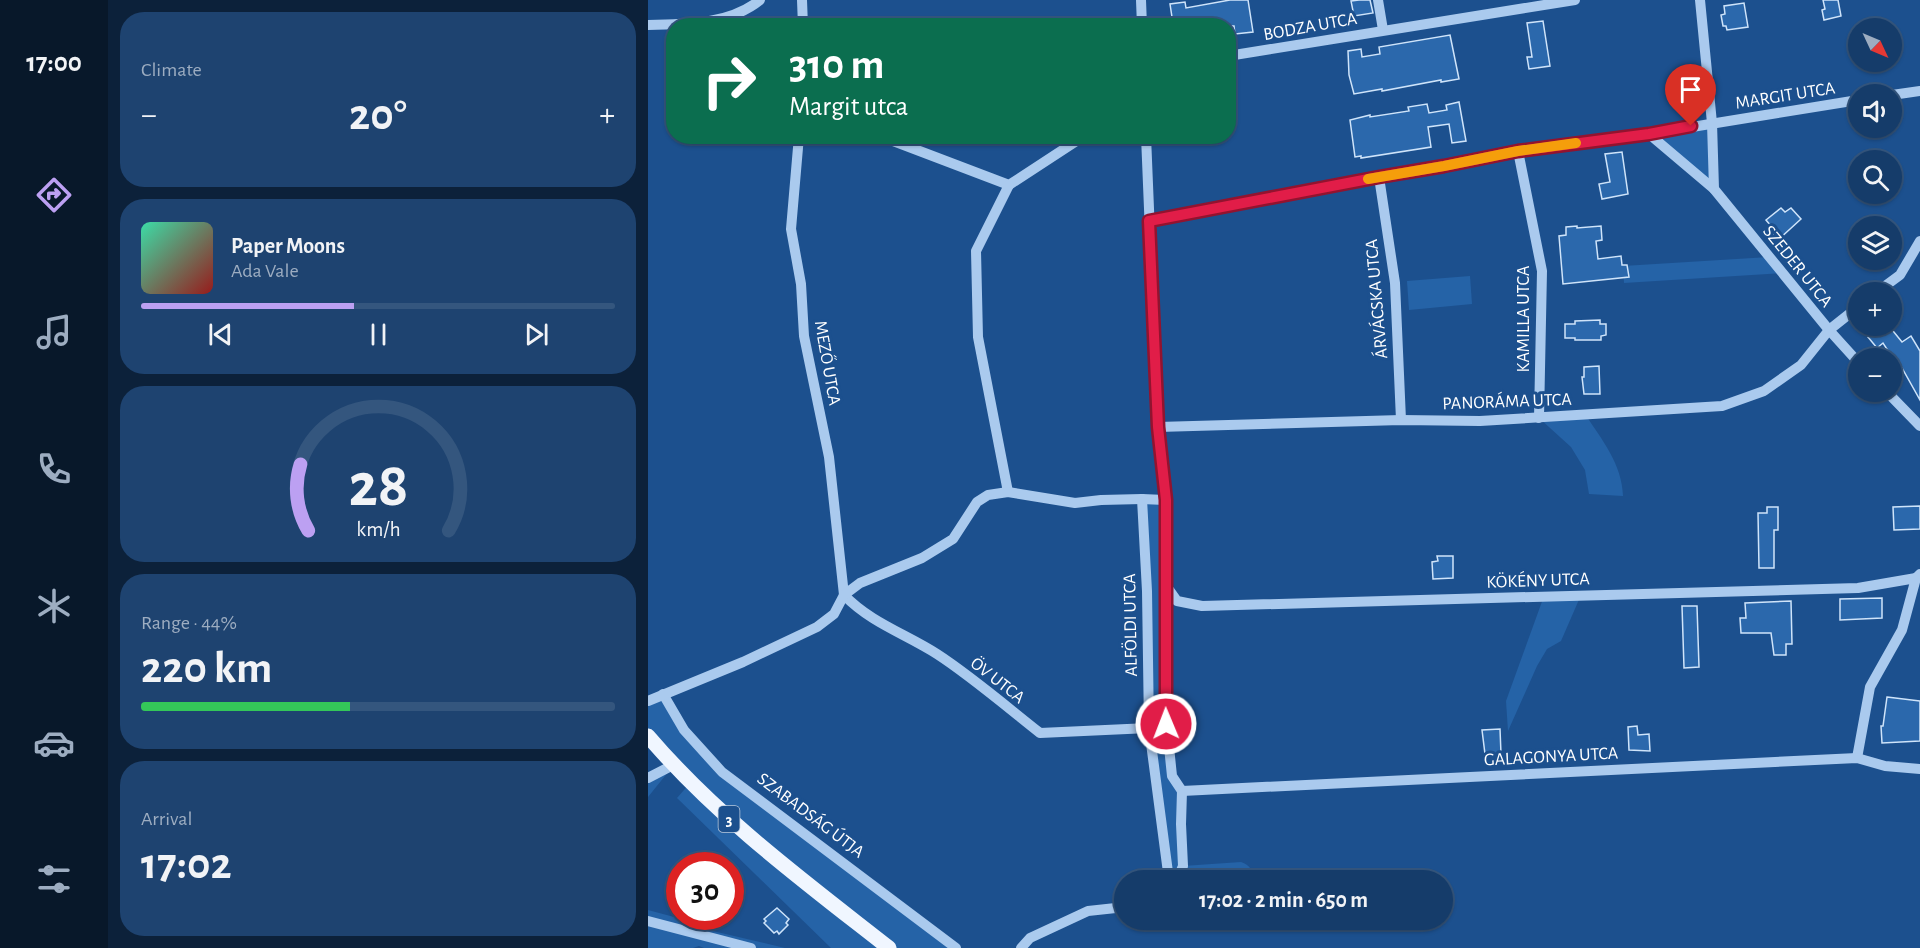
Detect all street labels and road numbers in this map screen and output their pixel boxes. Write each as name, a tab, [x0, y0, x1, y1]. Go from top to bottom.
street label: BODZA UTCA	[1262, 10, 1359, 44]
street label: MARGIT UTCA	[1734, 79, 1837, 113]
street label: SZEDER UTCA	[1759, 222, 1836, 311]
street label: ÁRVÁCSKA UTCA	[1360, 238, 1391, 360]
street label: KAMILLA UTCA	[1515, 265, 1533, 372]
street label: MEZŐ UTCA	[811, 319, 846, 408]
street label: PANORÁMA UTCA	[1442, 388, 1573, 413]
street label: KÖKÉNY UTCA	[1486, 567, 1591, 592]
street label: ALFÖLDI UTCA	[1119, 573, 1141, 677]
street label: ÖV UTCA	[967, 653, 1030, 708]
street label: GALAGONYA UTCA	[1483, 744, 1619, 770]
street label: SZABADSÁG ÚTJA	[754, 768, 869, 862]
road number: 3	[718, 806, 740, 832]

